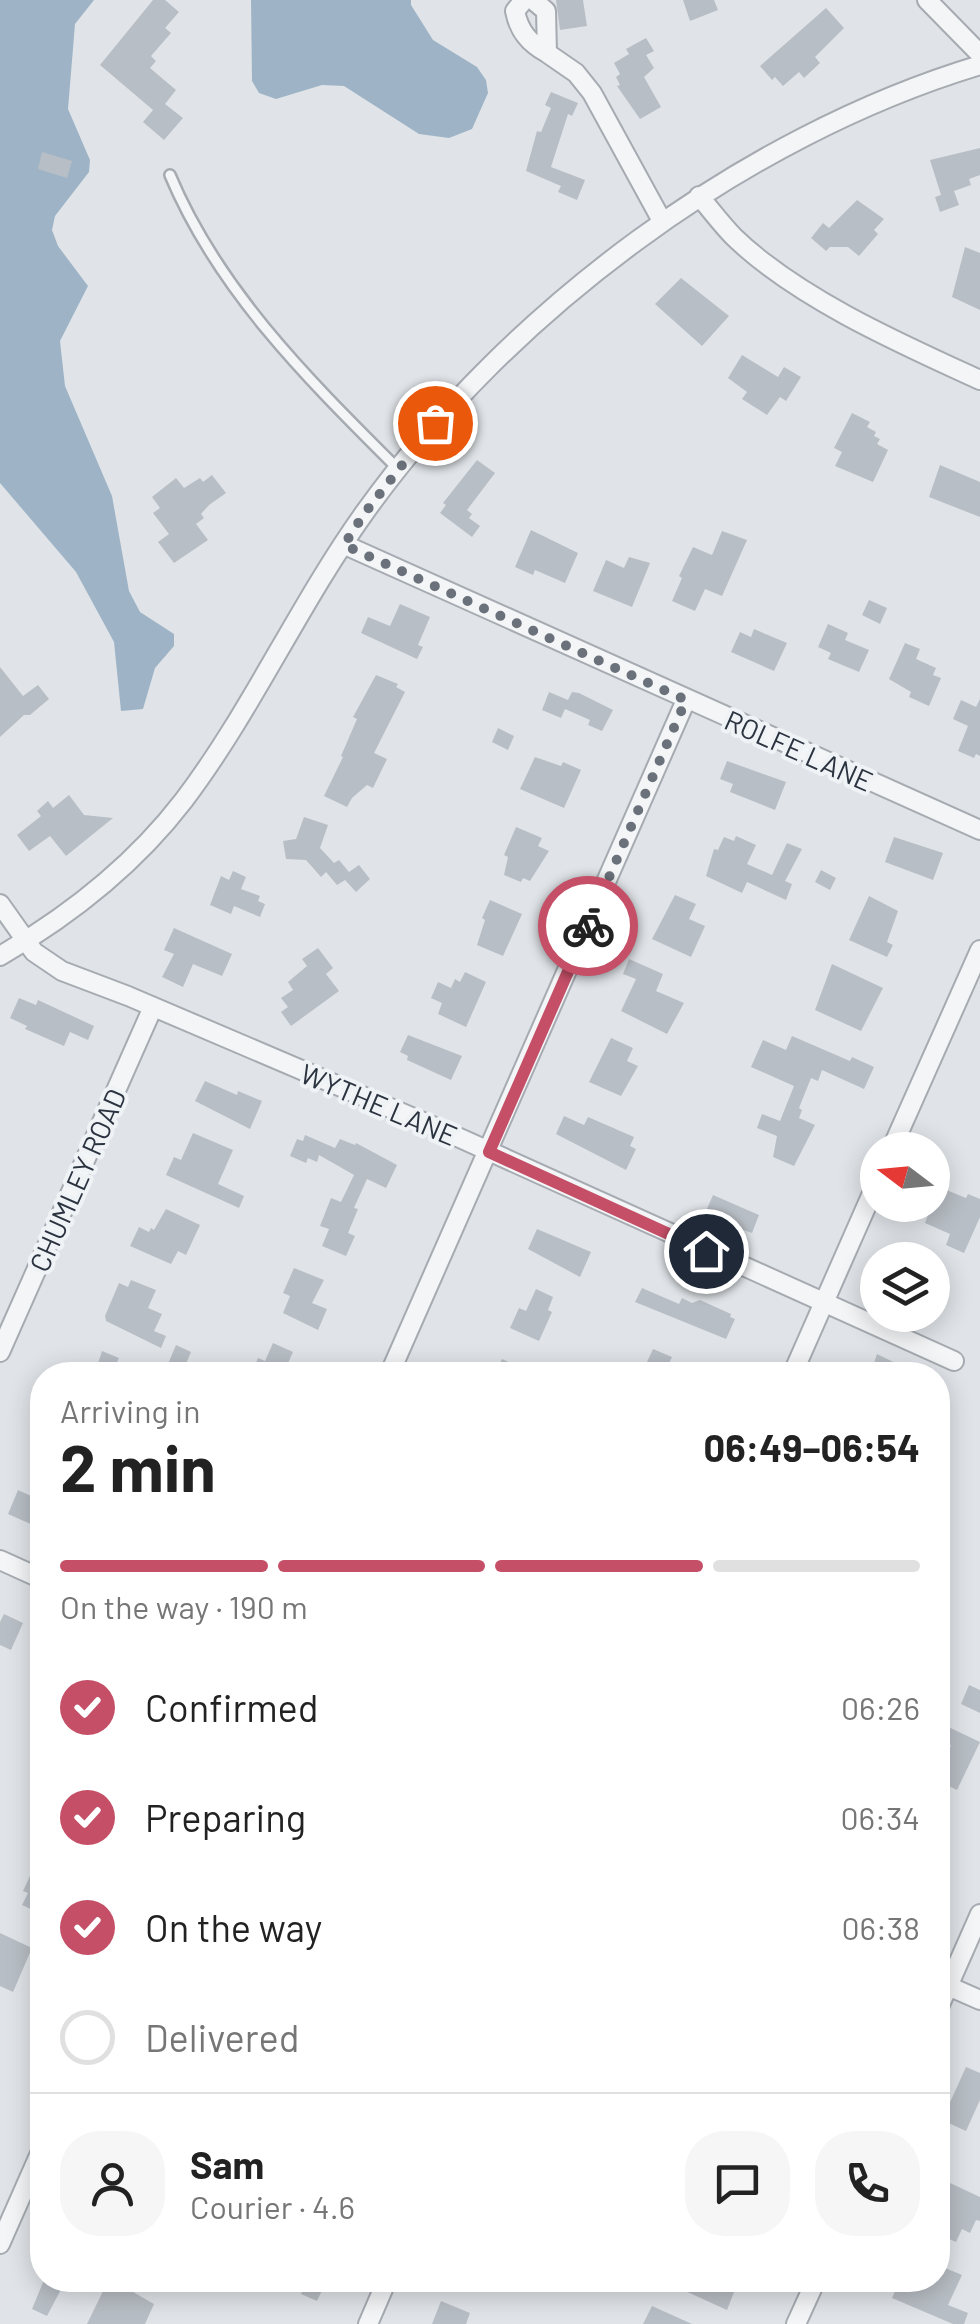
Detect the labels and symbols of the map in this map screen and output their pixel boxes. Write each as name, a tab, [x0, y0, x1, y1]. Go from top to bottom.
pin	[393, 381, 478, 466]
street label: ROLFE LANE	[720, 702, 878, 798]
courier	[538, 876, 638, 976]
street label: WYTHE LANE	[296, 1056, 462, 1152]
street label: CHUMLEY ROAD	[21, 1083, 133, 1277]
north arrow	[860, 1132, 950, 1222]
pin	[664, 1209, 749, 1294]

